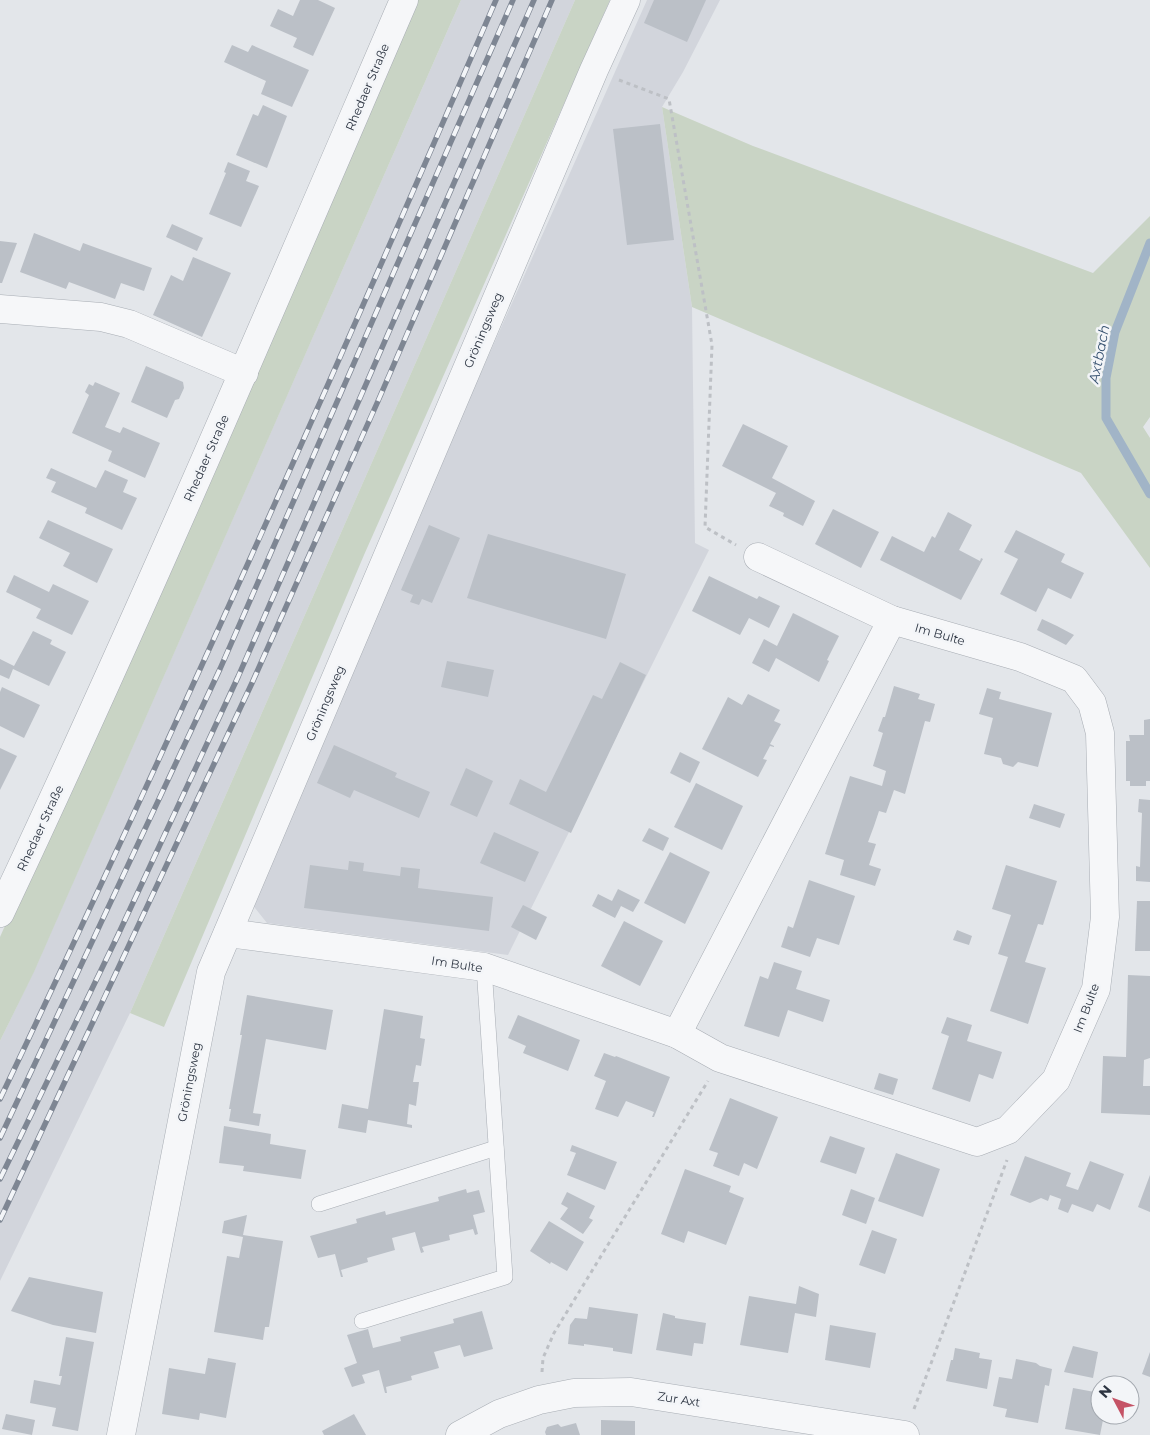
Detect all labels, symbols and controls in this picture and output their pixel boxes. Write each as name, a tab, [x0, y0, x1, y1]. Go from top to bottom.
street label: Rhedaer Straße	[342, 41, 392, 133]
street label: Gröningsweg	[460, 290, 506, 370]
water label: Axtbach	[1084, 323, 1113, 386]
street label: Rhedaer Straße	[180, 412, 232, 504]
street label: Im Bulte	[913, 620, 967, 648]
street label: Gröningsweg	[302, 663, 348, 743]
street label: Rhedaer Straße	[13, 783, 67, 873]
street label: Im Bulte	[430, 953, 484, 975]
street label: Im Bulte	[1070, 981, 1102, 1035]
street label: Gröningsweg	[174, 1041, 204, 1123]
north arrow	[1090, 1375, 1140, 1425]
text: N	[1095, 1381, 1116, 1402]
street label: Zur Axt	[656, 1388, 702, 1410]

